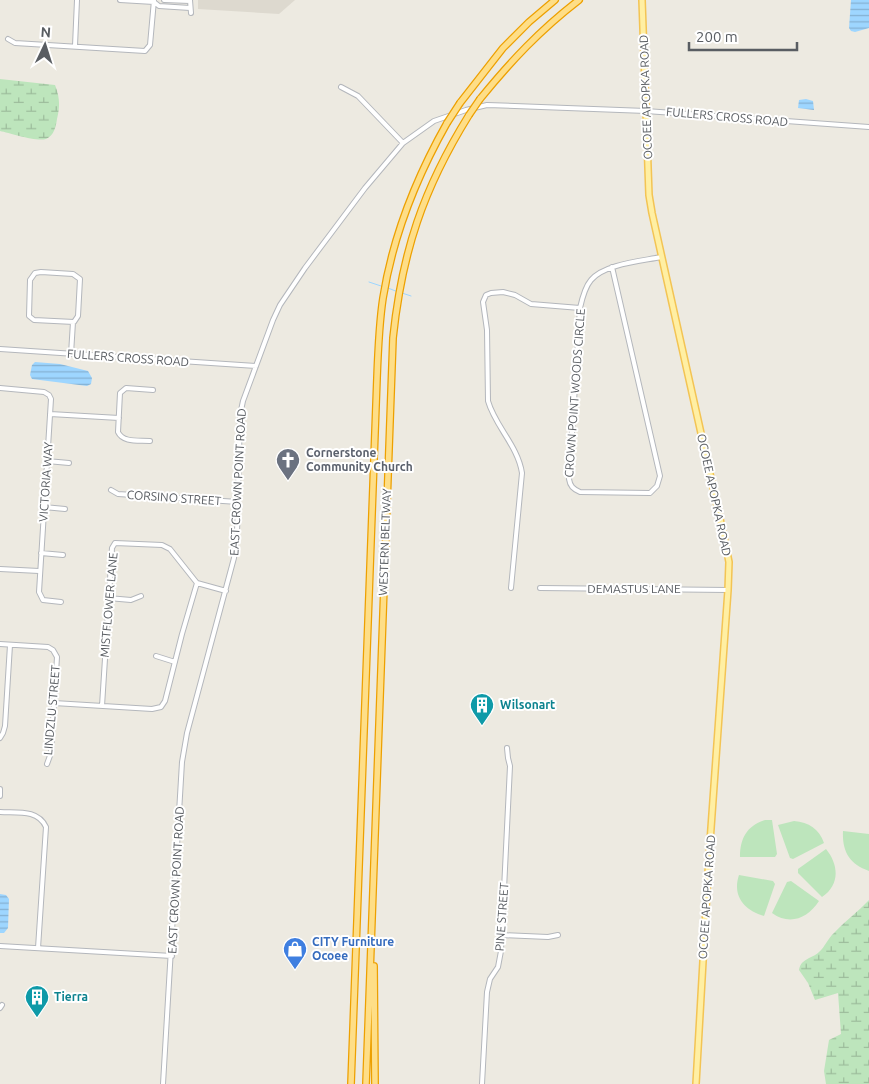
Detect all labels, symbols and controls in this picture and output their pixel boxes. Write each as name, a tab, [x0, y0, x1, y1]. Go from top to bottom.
north arrow	[20, 20, 70, 70]
scale bar	[689, 20, 796, 52]
text: N	[40, 24, 52, 40]
text: 200 m	[696, 28, 738, 45]
street label: OCOEE APOPKA ROAD	[637, 34, 654, 160]
street label: FULLERS CROSS ROAD	[666, 105, 789, 128]
street label: CROWN POINT WOODS CIRCLE	[562, 308, 587, 478]
street label: FULLERS CROSS ROAD	[67, 347, 190, 368]
street label: EAST CROWN POINT ROAD	[227, 408, 248, 556]
street label: OCOEE APOPKA ROAD	[695, 433, 734, 557]
street label: VICTORIA WAY	[36, 442, 55, 522]
place label: Cornerstone Community Church	[306, 446, 413, 473]
church icon: Cornerstone Community Church	[275, 447, 301, 481]
street label: CORSINO STREET	[126, 488, 222, 507]
street label: WESTERN BELTWAY	[376, 488, 393, 596]
street label: MISTFLOWER LANE	[97, 552, 120, 658]
street label: DEMASTUS LANE	[587, 582, 681, 595]
street label: LINDZLU STREET	[41, 664, 62, 756]
building icon: Wilsonart	[469, 692, 495, 726]
place label: Wilsonart	[500, 698, 555, 711]
street label: EAST CROWN POINT ROAD	[165, 806, 186, 954]
street label: OCOEE APOPKA ROAD	[696, 834, 717, 960]
street label: PINE STREET	[493, 882, 510, 952]
place label: CITY Furniture Ocoee	[312, 935, 394, 962]
shop icon: CITY Furniture Ocoee	[282, 936, 308, 970]
building icon: Tierra	[24, 984, 50, 1018]
place label: Tierra	[54, 990, 88, 1003]

